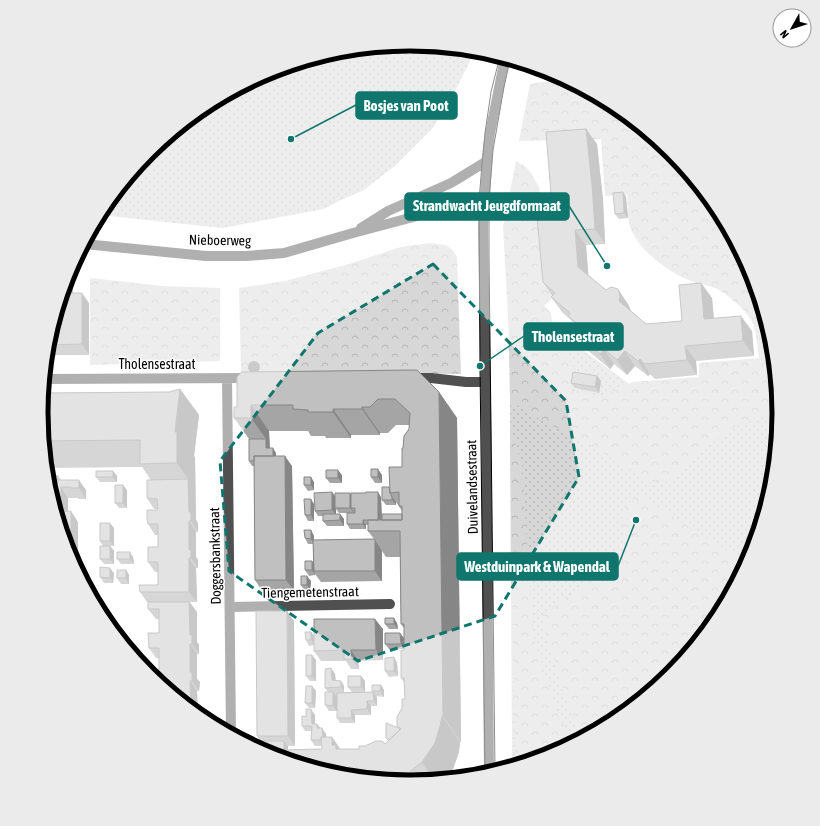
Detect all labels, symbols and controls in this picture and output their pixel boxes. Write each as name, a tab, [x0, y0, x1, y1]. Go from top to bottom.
north arrow	[772, 8, 812, 48]
text: N	[778, 28, 791, 41]
callout: Bosjes van Poot	[356, 92, 457, 119]
text: Bosjes van Poot	[363, 97, 449, 114]
callout: Strandwacht Jeugdformaat	[405, 193, 569, 220]
text: Strandwacht Jeugdformaat	[413, 197, 562, 214]
street label: Nieboerweg	[189, 231, 251, 249]
callout: Tholensestraat	[524, 323, 623, 350]
text: Tholensestraat	[532, 328, 615, 345]
street label: Tholensestraat	[118, 356, 196, 372]
street label: Duivelandsestraat	[463, 440, 481, 534]
street label: Doggersbankstraat	[206, 507, 224, 605]
callout: Westduinpark & Wapendal	[457, 553, 618, 580]
text: Westduinpark & Wapendal	[463, 558, 611, 575]
street label: Tiengemetenstraat	[261, 583, 359, 601]

